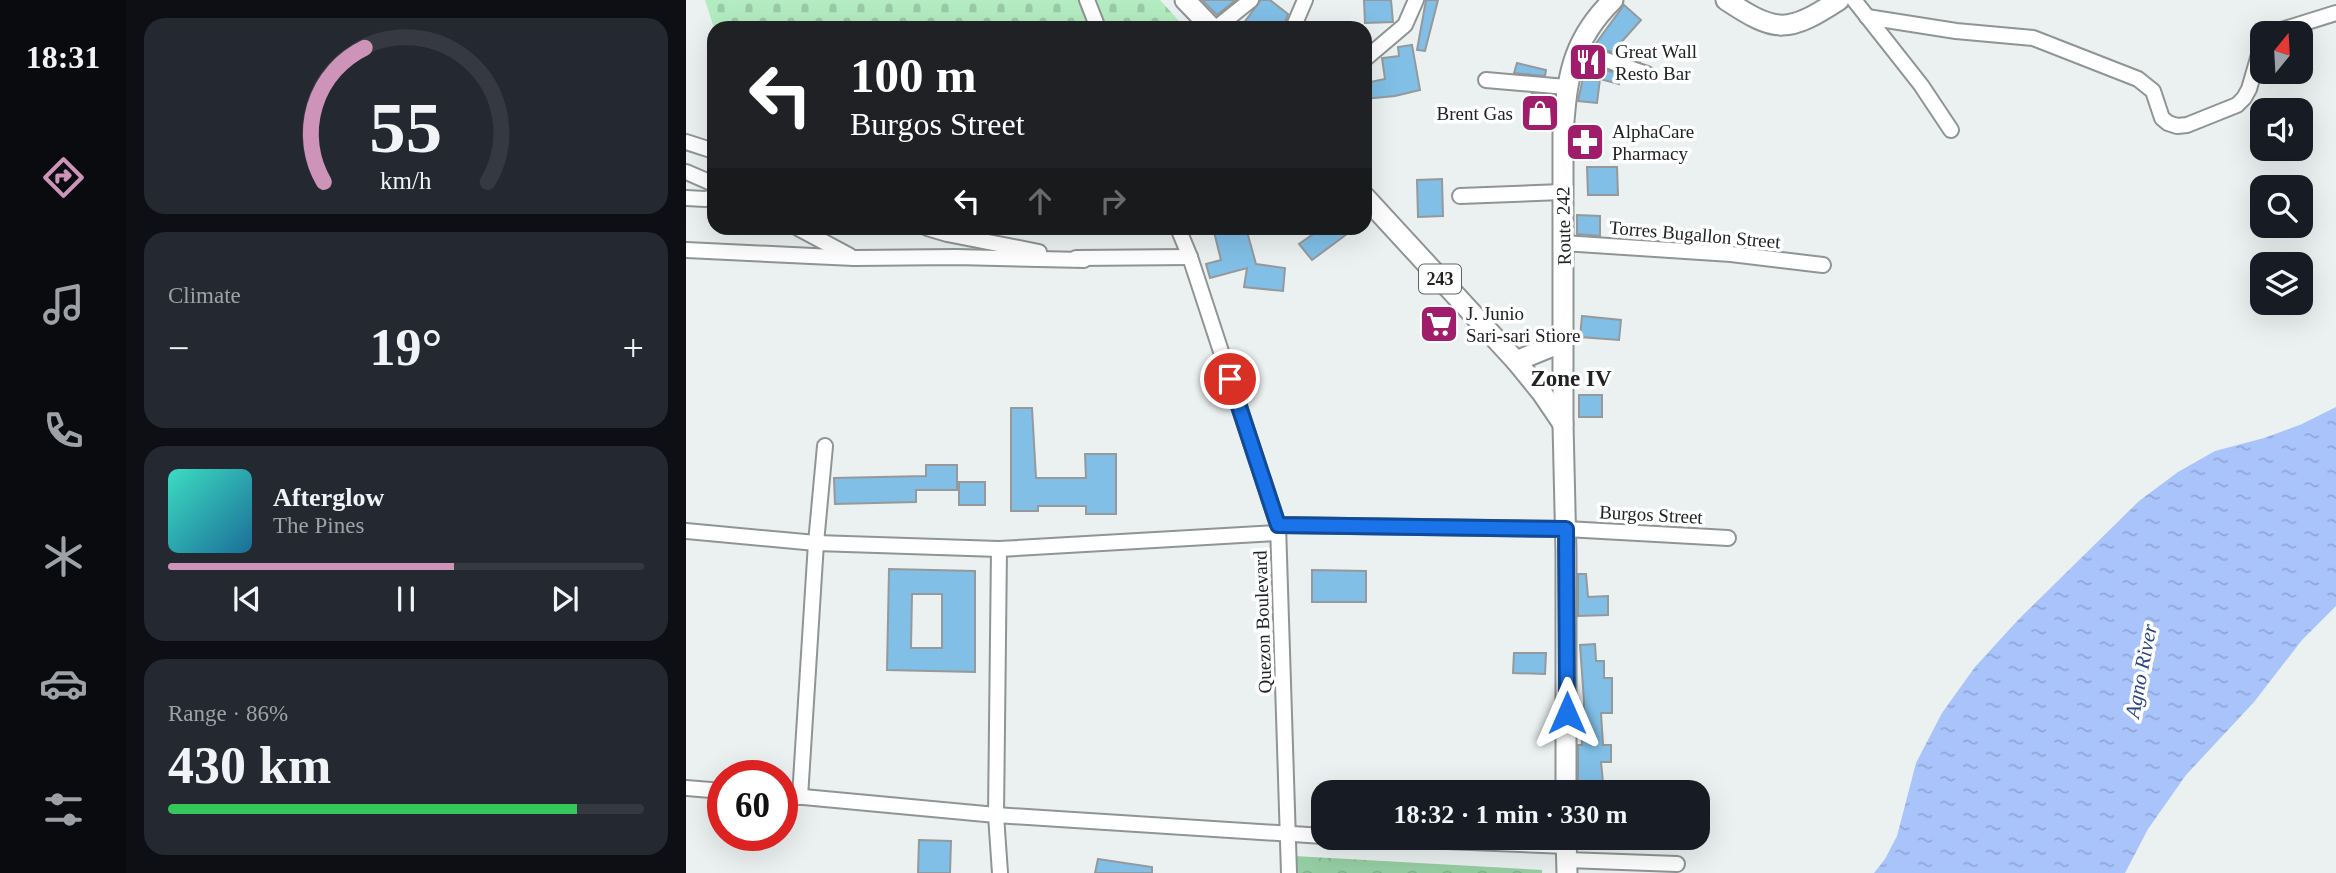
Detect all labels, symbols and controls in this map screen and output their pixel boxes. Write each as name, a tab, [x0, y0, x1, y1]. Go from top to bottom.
north arrow	[2250, 21, 2314, 84]
map controls	[2250, 21, 2313, 315]
text: 18:31	[26, 39, 100, 75]
restaurant icon: Great Wall Resto Bar	[1567, 41, 1609, 83]
place label: Great Wall Resto Bar	[1615, 41, 1697, 84]
text: 100 m	[850, 48, 977, 103]
icon: left	[735, 49, 826, 140]
text: 55	[370, 87, 442, 168]
shop icon: Brent Gas	[1519, 92, 1561, 134]
button: sound	[2250, 98, 2313, 161]
place label: Brent Gas	[1436, 103, 1513, 124]
text: Burgos Street	[850, 106, 1025, 142]
pharmacy icon: AlphaCare Pharmacy	[1564, 121, 1606, 163]
place label: AlphaCare Pharmacy	[1612, 121, 1694, 164]
icon: directions	[39, 153, 88, 202]
text: km/h	[380, 167, 432, 194]
button: search	[2250, 175, 2313, 238]
icon: left	[948, 182, 986, 220]
icon: ahead	[1021, 182, 1059, 220]
icon: right	[1094, 182, 1132, 220]
street label: Route 242	[1552, 186, 1575, 265]
street label: Torres Bugallon Street	[1608, 217, 1782, 253]
button: layers	[2250, 252, 2313, 315]
road number: 243	[1419, 264, 1461, 293]
icon: music	[39, 280, 88, 329]
text: Climate	[168, 283, 241, 308]
supermarket icon: J. Junio Sari-sari Stiore	[1418, 303, 1460, 345]
place label: J. Junio Sari-sari Stiore	[1466, 303, 1581, 346]
text: 19°	[370, 319, 442, 376]
text: −	[168, 327, 189, 369]
text: +	[623, 327, 644, 369]
pin	[1200, 349, 1260, 409]
icon: arrive	[1211, 360, 1249, 398]
district label: Zone IV	[1530, 366, 1612, 391]
icon: phone	[39, 406, 88, 455]
text: Afterglow	[273, 483, 384, 512]
street label: Burgos Street	[1599, 501, 1704, 528]
text: The Pines	[273, 513, 364, 538]
icon: climate	[39, 532, 88, 581]
street label: Quezon Boulevard	[1249, 550, 1275, 694]
icon: previous	[228, 580, 266, 618]
icon: pause	[387, 580, 425, 618]
icon: next	[546, 580, 584, 618]
water label: Agno River	[2120, 621, 2162, 722]
icon: car	[39, 659, 88, 708]
position arrow	[1530, 676, 1604, 750]
text: Range · 86%	[168, 701, 288, 726]
text: 430 km	[168, 737, 331, 794]
speed limit sign: 60	[707, 760, 798, 851]
icon: filters	[39, 785, 88, 834]
text: 18:32 · 1 min · 330 m	[1394, 800, 1628, 829]

